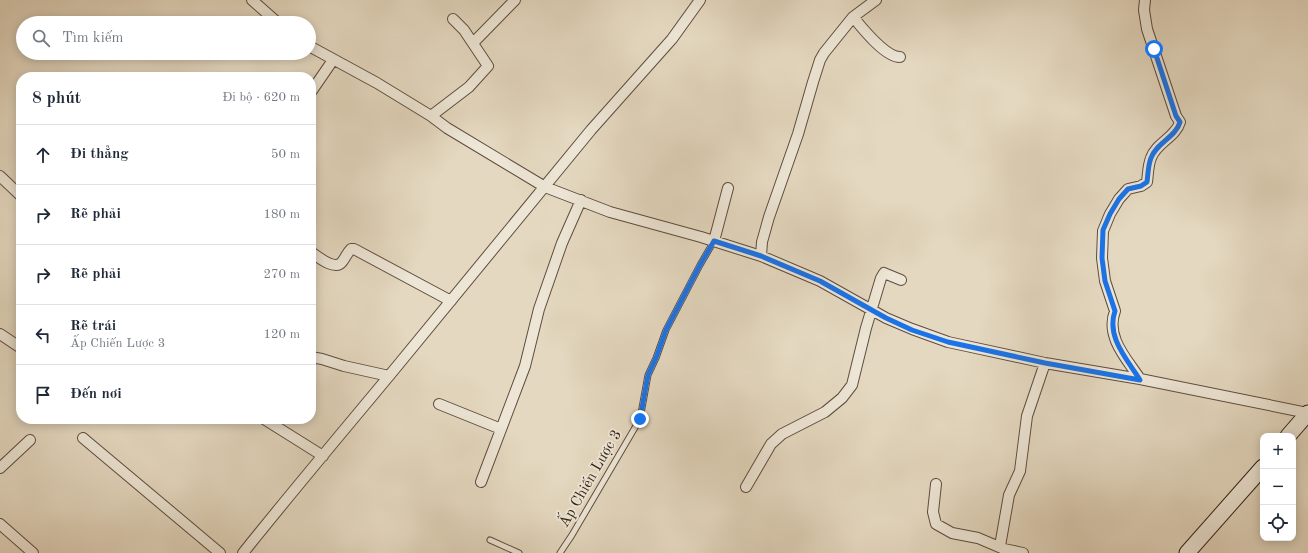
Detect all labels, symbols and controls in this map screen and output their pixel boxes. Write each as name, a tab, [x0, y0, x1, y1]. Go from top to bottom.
search box	[16, 16, 316, 60]
icon: search	[30, 27, 52, 49]
text: Tìm kiếm	[62, 31, 124, 46]
route start	[1145, 40, 1163, 58]
text: 8 phút	[32, 90, 81, 107]
text: Đi bộ · 620 m	[222, 91, 300, 104]
icon: ahead	[32, 144, 54, 166]
text: Đi thẳng	[70, 147, 129, 162]
text: 50 m	[271, 148, 300, 161]
icon: right	[32, 204, 54, 226]
text: Rẽ phải	[70, 207, 121, 222]
text: 180 m	[263, 208, 300, 221]
icon: right	[32, 264, 54, 286]
text: Rẽ phải	[70, 267, 121, 282]
text: 270 m	[263, 268, 300, 281]
text: Rẽ trái	[70, 319, 116, 334]
icon: left	[32, 324, 54, 346]
text: 120 m	[263, 328, 300, 341]
text: Ấp Chiến Lược 3	[70, 337, 165, 350]
icon: arrive	[32, 384, 54, 406]
text: Đến nơi	[70, 387, 122, 402]
route end	[631, 410, 649, 428]
street label: Ấp Chiến Lược 3	[553, 425, 625, 530]
map controls	[1260, 433, 1296, 541]
button: +	[1260, 433, 1296, 469]
button: −	[1260, 469, 1296, 505]
button: locate	[1260, 505, 1296, 541]

